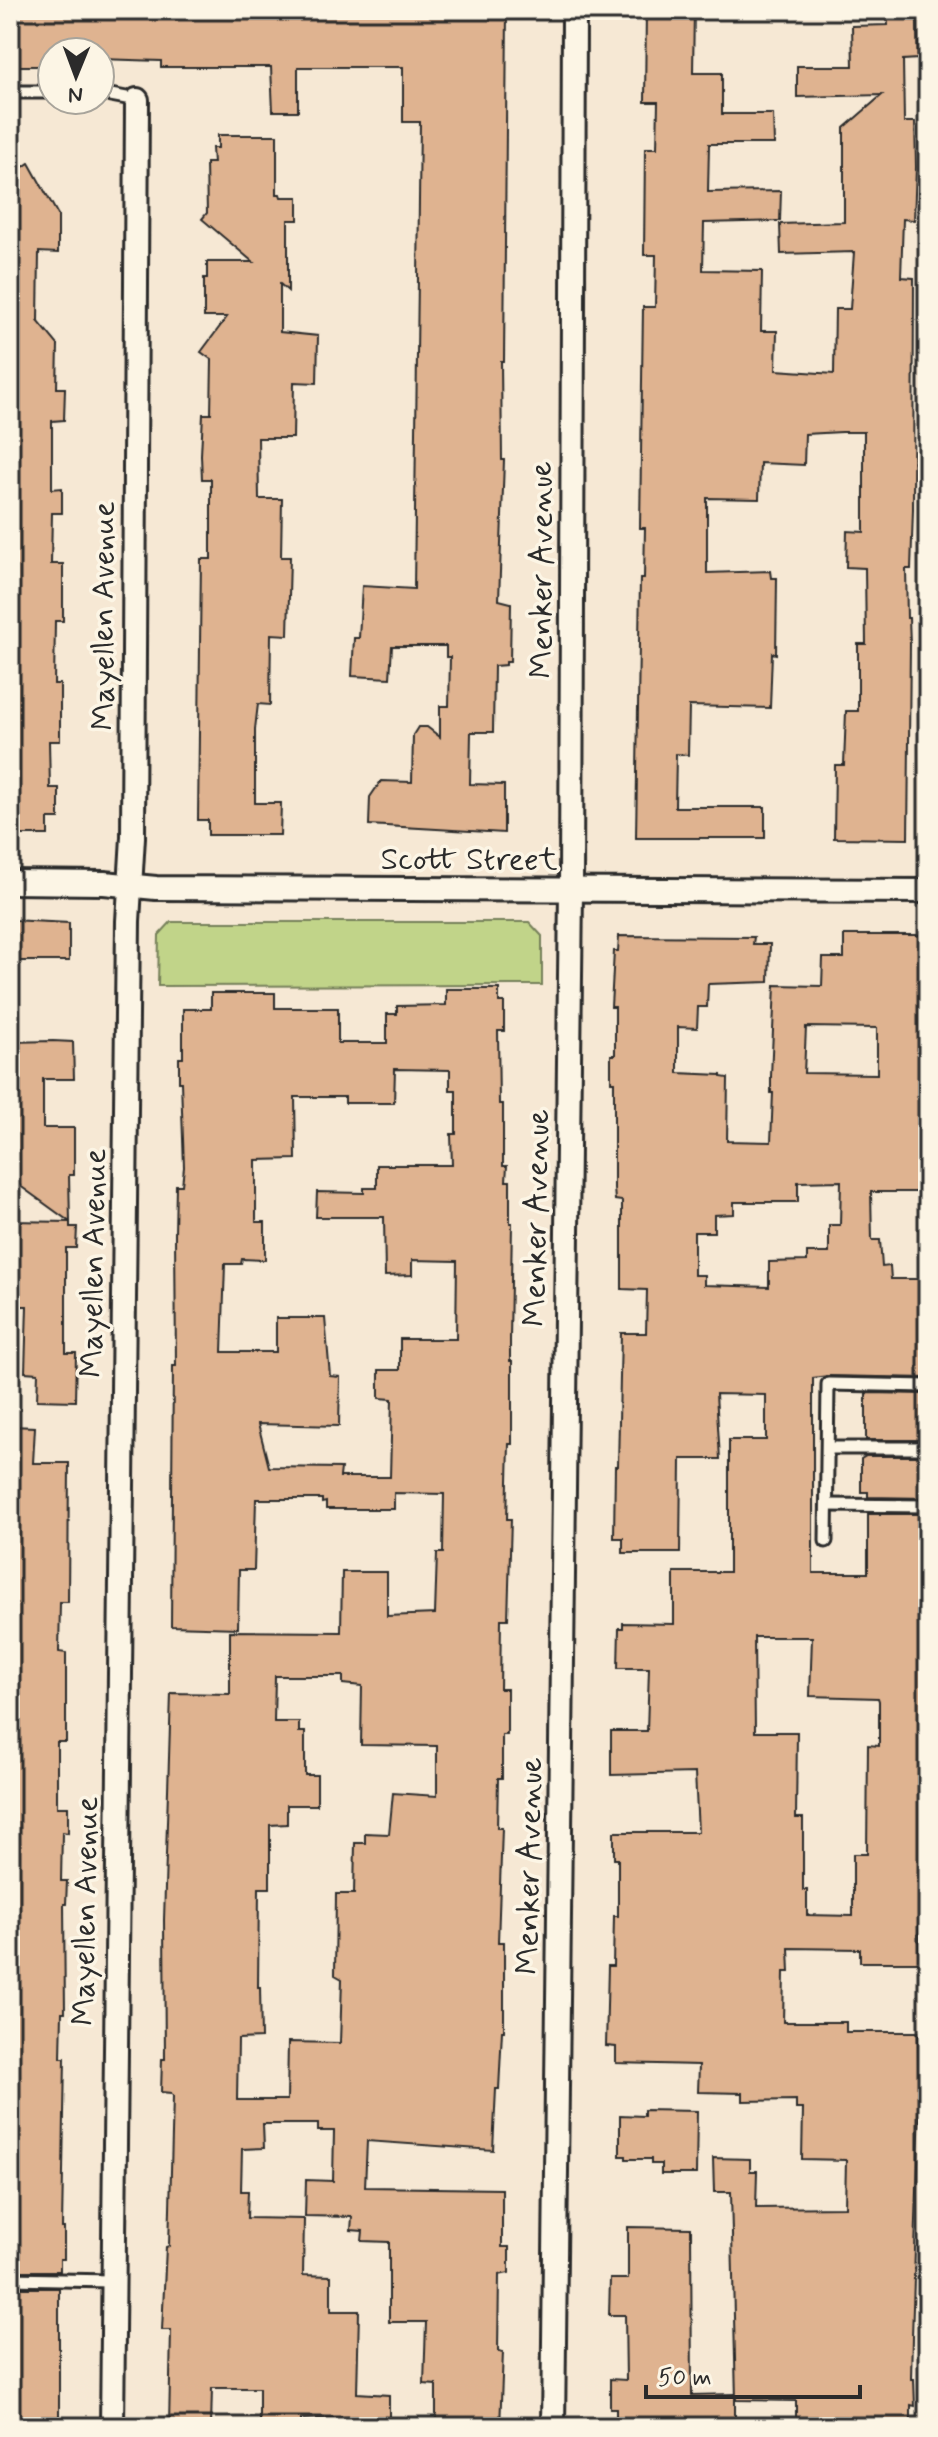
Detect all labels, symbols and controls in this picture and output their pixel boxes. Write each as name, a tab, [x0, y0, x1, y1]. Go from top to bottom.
north arrow	[36, 36, 116, 116]
text: N	[68, 80, 83, 108]
street label: Menker Avenue	[521, 461, 563, 679]
street label: Mayellen Avenue	[83, 501, 125, 731]
street label: Scott Street	[381, 839, 558, 881]
street label: Menker Avenue	[514, 1109, 560, 1327]
street label: Mayellen Avenue	[71, 1148, 117, 1378]
street label: Menker Avenue	[507, 1757, 553, 1975]
street label: Mayellen Avenue	[63, 1796, 109, 2026]
scale bar	[646, 2349, 860, 2399]
text: 50 m	[658, 2363, 712, 2394]

